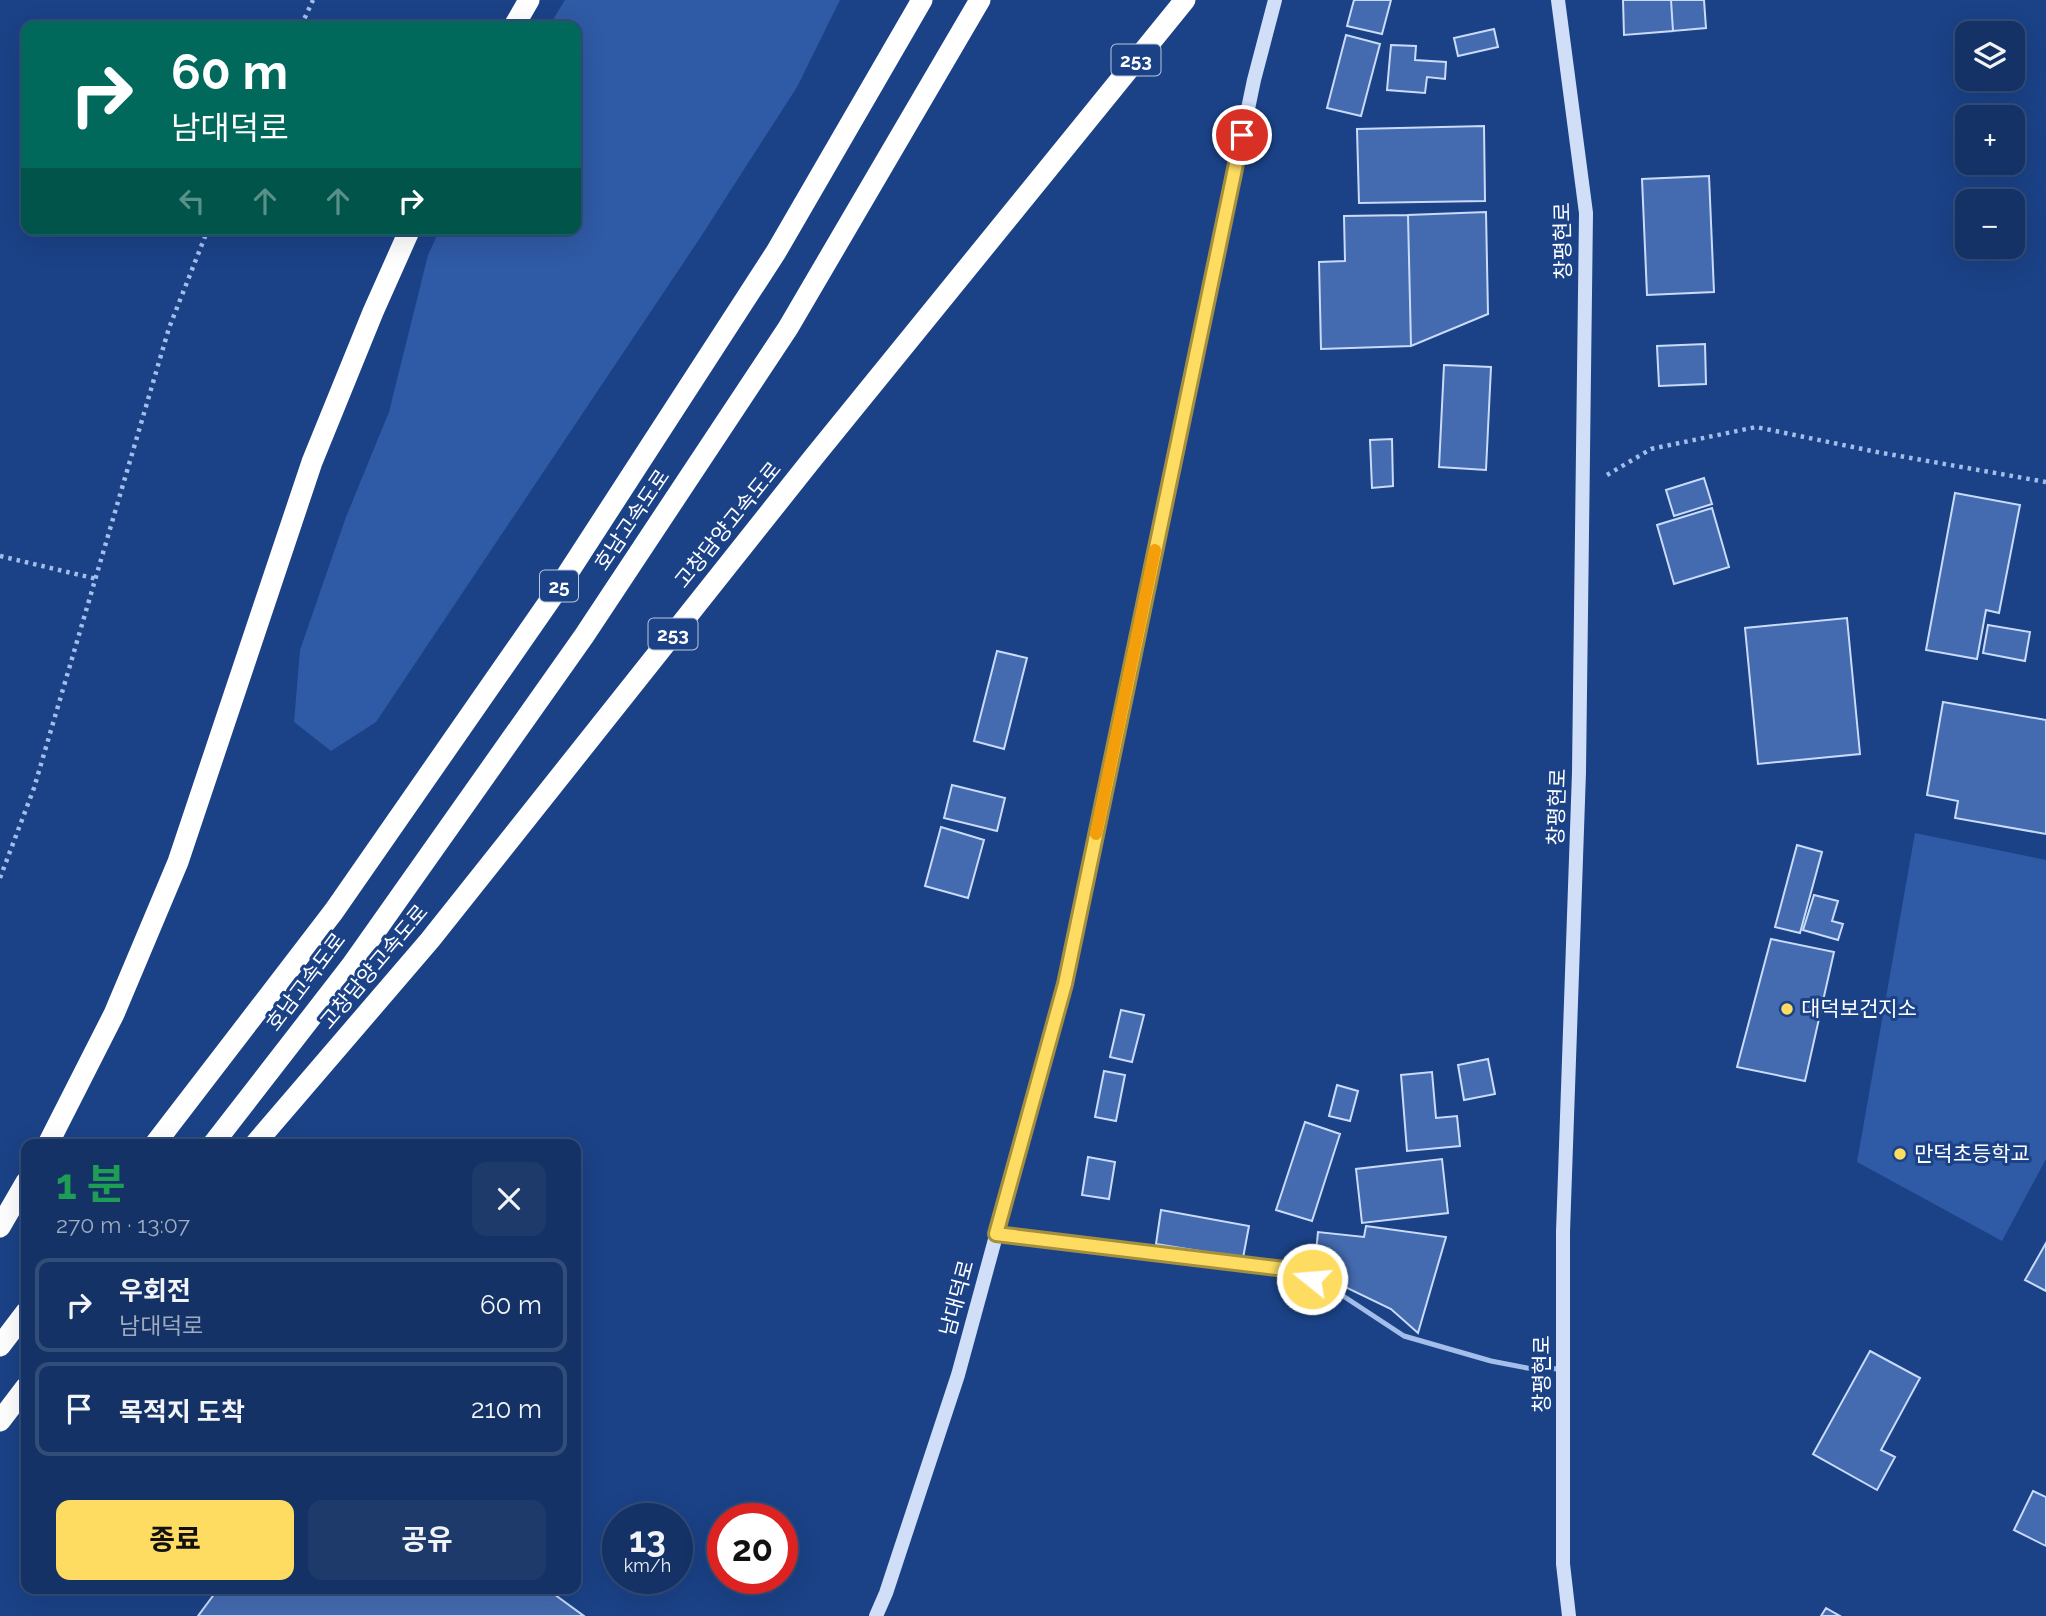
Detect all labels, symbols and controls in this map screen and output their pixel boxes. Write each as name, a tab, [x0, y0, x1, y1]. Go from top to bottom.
map controls	[1955, 21, 2025, 259]
button: layers	[1955, 21, 2025, 91]
text: 60 m	[171, 43, 288, 100]
road number: 253	[1112, 44, 1160, 76]
icon: right	[56, 49, 147, 140]
pin	[1212, 105, 1272, 165]
button: +	[1955, 105, 2025, 175]
text: 남대덕로	[171, 109, 289, 146]
icon: arrive	[1223, 116, 1261, 154]
icon: left	[173, 182, 211, 220]
icon: ahead	[246, 182, 284, 220]
icon: ahead	[319, 182, 357, 220]
icon: right	[392, 182, 430, 220]
button: −	[1955, 189, 2025, 259]
street label: 창평현로	[1549, 202, 1576, 280]
street label: 고창담양고속도로	[669, 457, 786, 593]
street label: 호남고속도로	[589, 465, 674, 575]
road number: 25	[540, 570, 578, 601]
road number: 253	[648, 618, 698, 650]
street label: 창평현로	[1543, 768, 1570, 846]
street label: 고창담양고속도로	[314, 899, 433, 1034]
street label: 호남고속도로	[261, 928, 350, 1036]
place label: 대덕보건지소	[1801, 996, 1917, 1021]
marker: 대덕보건지소	[1779, 1001, 1795, 1017]
place label: 만덕초등학교	[1914, 1141, 2030, 1166]
marker: 만덕초등학교	[1892, 1146, 1908, 1162]
text: 1 분	[56, 1160, 125, 1209]
button: close	[472, 1162, 546, 1236]
text: 270 m · 13:07	[56, 1211, 190, 1238]
position arrow	[1275, 1242, 1349, 1316]
street label: 남대덕로	[934, 1257, 979, 1338]
text: 우회전	[119, 1276, 191, 1306]
icon: right	[60, 1286, 98, 1324]
text: 60 m	[480, 1290, 542, 1320]
text: 남대덕로	[119, 1312, 204, 1339]
street label: 창평현로	[1529, 1335, 1554, 1413]
icon: arrive	[60, 1390, 98, 1428]
text: 210 m	[471, 1394, 542, 1424]
text: 목적지 도착	[119, 1397, 245, 1427]
button: 종료	[56, 1500, 294, 1580]
button: 공유	[308, 1500, 546, 1580]
speed limit sign: 20	[707, 1503, 798, 1594]
text: 13	[629, 1519, 666, 1560]
text: km/h	[624, 1555, 671, 1576]

